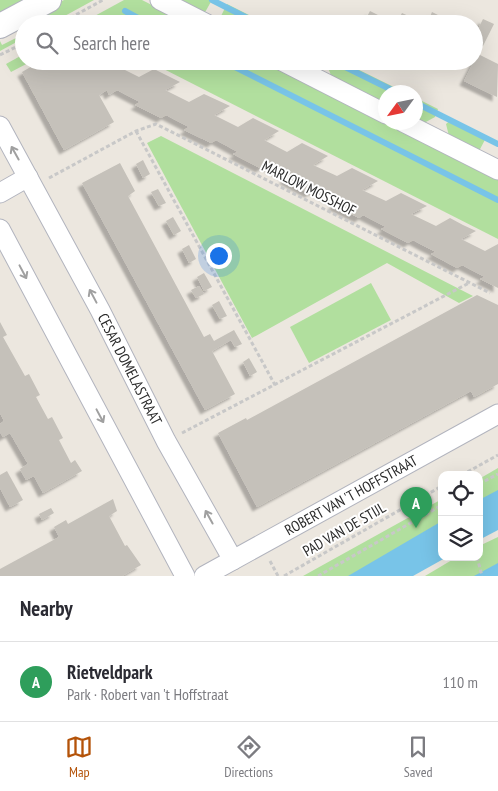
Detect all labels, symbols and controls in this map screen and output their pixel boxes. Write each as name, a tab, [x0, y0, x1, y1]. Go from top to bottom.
search box	[15, 15, 483, 70]
icon: search	[33, 29, 61, 57]
text: Search here	[73, 31, 150, 55]
north arrow	[378, 85, 423, 130]
one-way arrow	[10, 146, 20, 161]
street label: MARLOW MOSSHOF	[259, 156, 359, 220]
your location	[206, 243, 232, 269]
one-way arrow	[18, 265, 28, 280]
one-way arrow	[88, 289, 97, 304]
street label: CESAR DOMELASTRAAT	[94, 310, 166, 428]
one-way arrow	[95, 408, 105, 422]
street label: ROBERT VAN 'T HOFFSTRAAT	[281, 451, 421, 539]
map controls	[438, 471, 483, 561]
button: locate	[438, 471, 483, 516]
pin: A	[400, 487, 432, 528]
street label: PAD VAN DE STIJL	[299, 497, 389, 560]
one-way arrow	[204, 510, 214, 525]
button: layers	[438, 516, 483, 561]
text: Nearby	[20, 595, 73, 622]
text: Rietveldpark	[67, 660, 153, 684]
text: A	[32, 672, 40, 692]
text: 110 m	[443, 672, 478, 692]
text: Park · Robert van 't Hoffstraat	[67, 684, 228, 704]
tab: Map	[65, 733, 93, 781]
tab: Directions	[224, 733, 273, 781]
tab: Saved	[404, 733, 433, 781]

